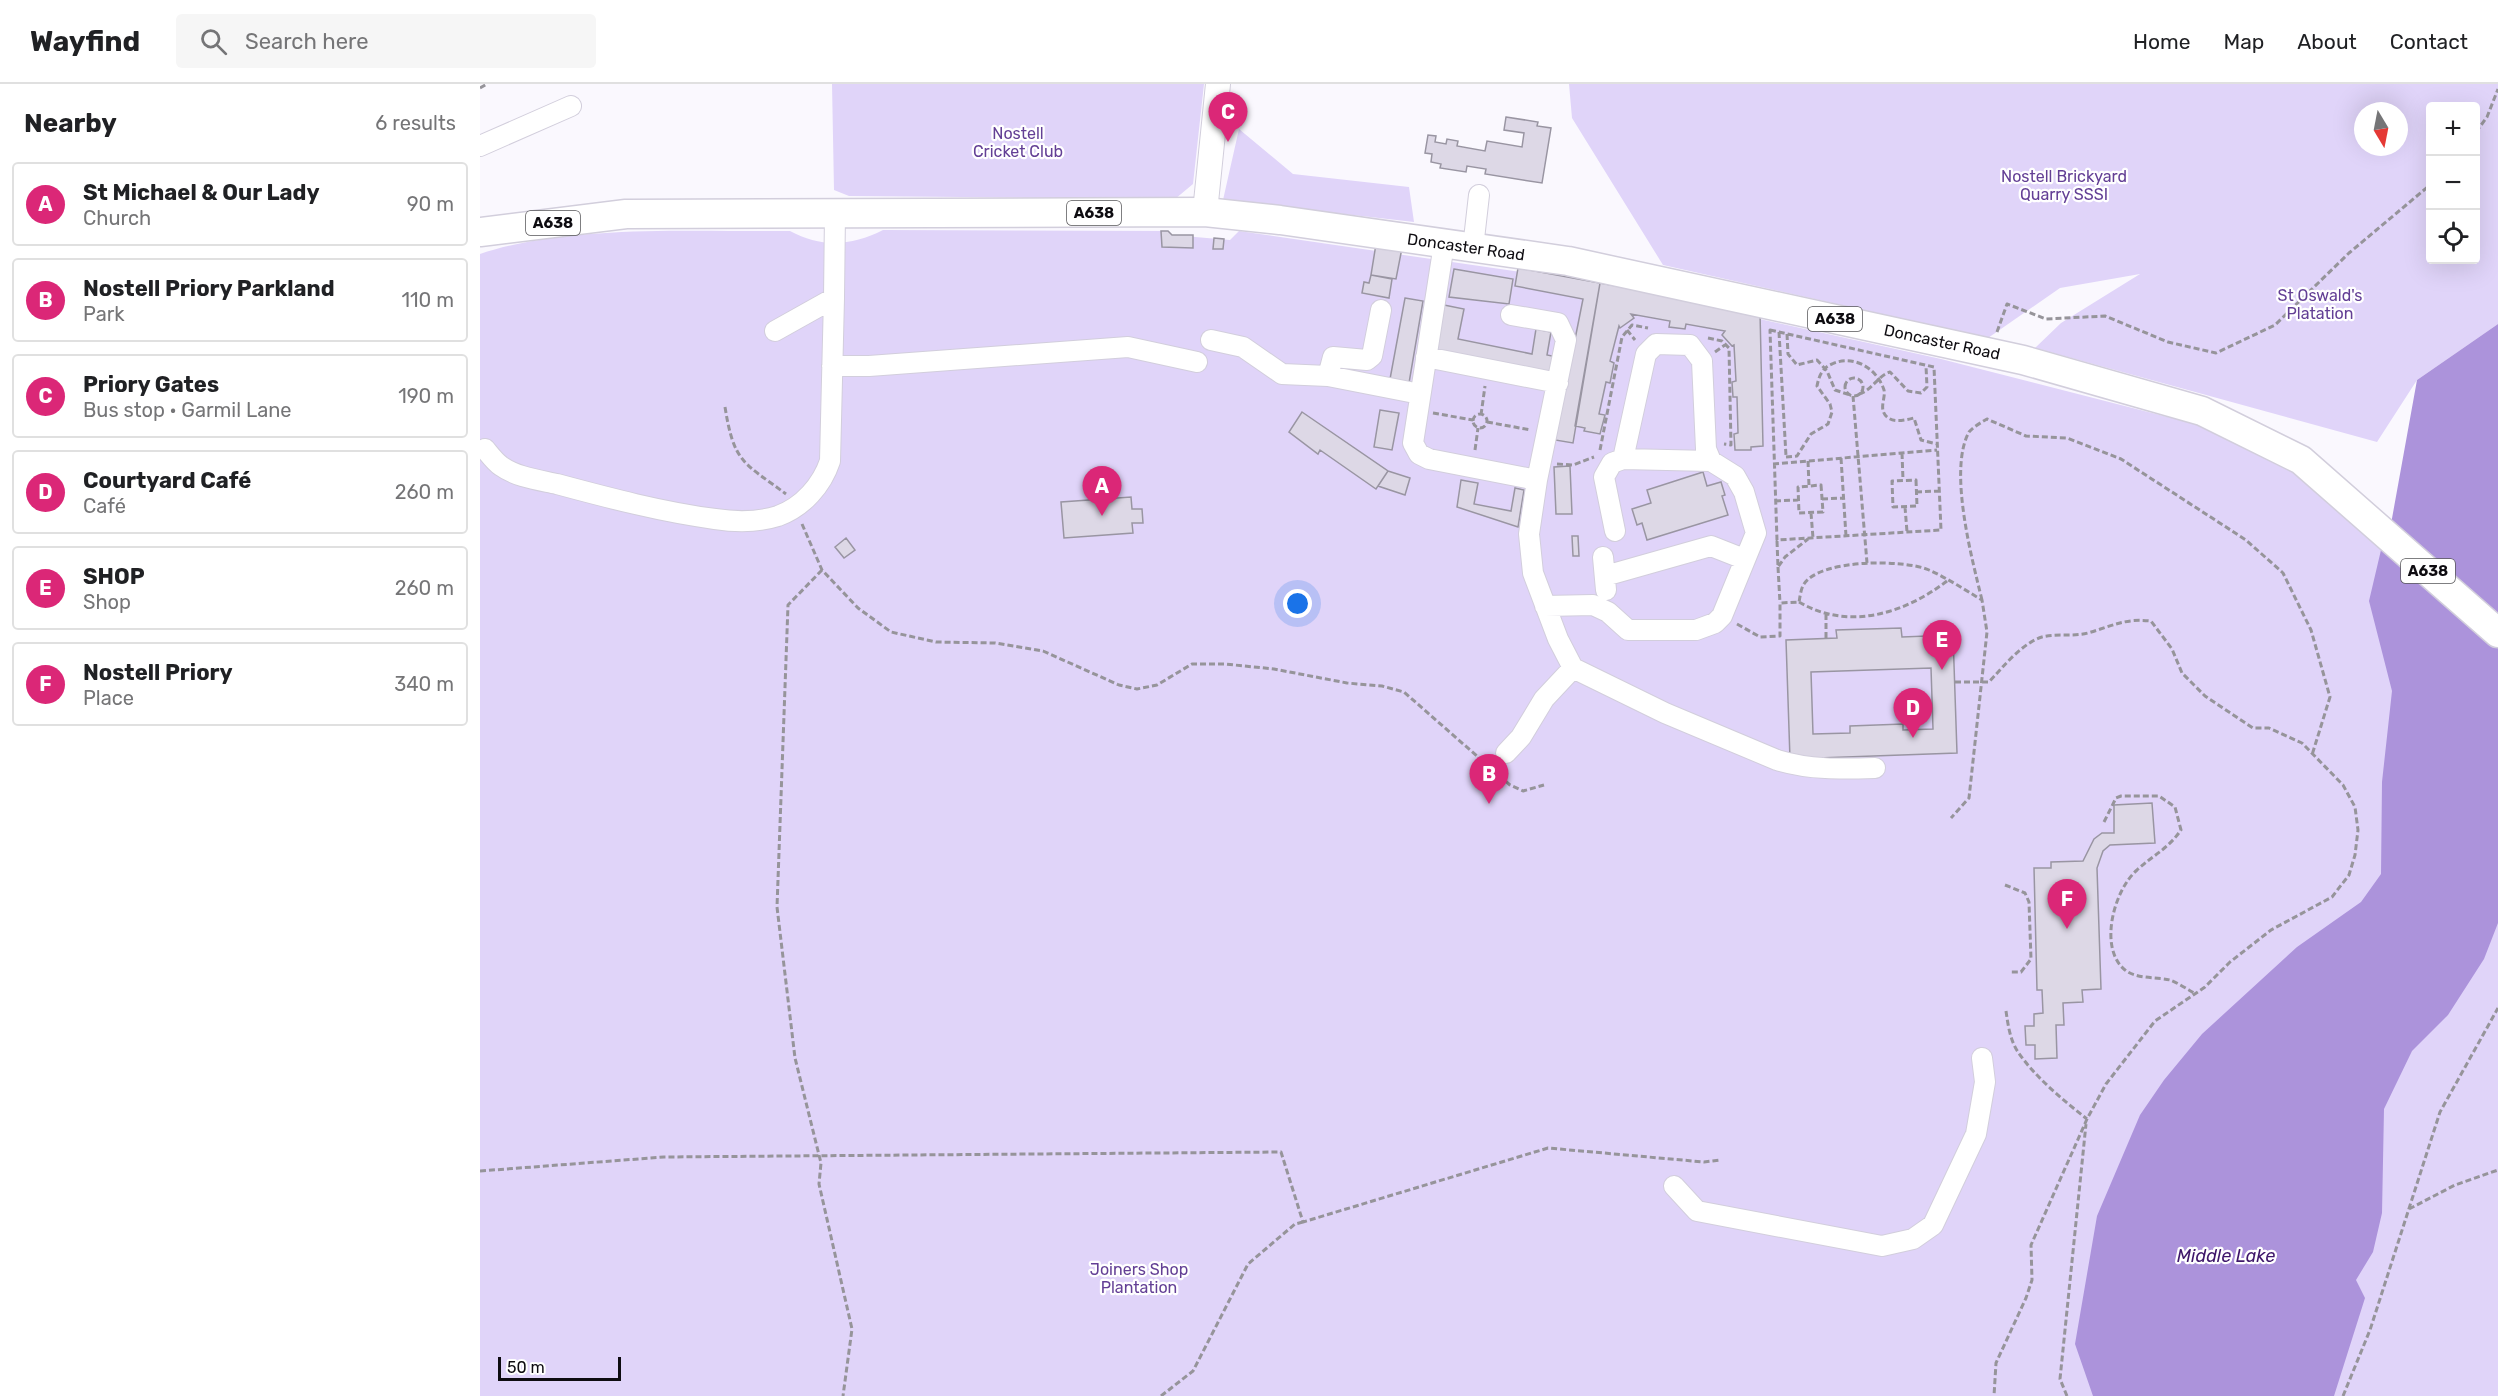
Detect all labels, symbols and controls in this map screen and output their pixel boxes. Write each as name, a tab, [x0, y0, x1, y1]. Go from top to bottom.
search box	[176, 14, 596, 68]
text: Wayfind	[30, 25, 140, 58]
icon: search	[197, 25, 230, 58]
text: Search here	[245, 28, 369, 55]
text: Home	[2133, 29, 2190, 54]
text: Map	[2223, 29, 2264, 54]
text: About	[2297, 29, 2357, 54]
text: Contact	[2390, 29, 2468, 54]
pin: C	[1208, 92, 1248, 142]
north arrow	[2354, 102, 2408, 156]
map controls	[2426, 102, 2480, 264]
button: +	[2426, 102, 2480, 156]
text: Nearby	[24, 108, 117, 139]
text: 6 results	[375, 111, 456, 135]
park label: Nostell Cricket Club	[973, 124, 1063, 161]
button: −	[2426, 156, 2480, 210]
park label: Nostell Brickyard Quarry SSSI	[2001, 167, 2127, 204]
text: St Michael & Our Lady	[83, 179, 320, 206]
text: A	[38, 192, 53, 216]
text: 90 m	[407, 192, 454, 216]
road number: A638	[1067, 201, 1121, 225]
text: Church	[83, 206, 151, 230]
button: locate	[2426, 210, 2480, 264]
road number: A638	[526, 211, 580, 235]
street label: Doncaster Road	[1406, 229, 1526, 265]
text: Nostell Priory Parkland	[83, 275, 335, 302]
park label: St Oswald's Platation	[2277, 286, 2363, 323]
text: B	[38, 288, 53, 312]
text: 110 m	[402, 288, 454, 312]
text: Park	[83, 302, 125, 326]
road number: A638	[1808, 307, 1862, 331]
street label: Doncaster Road	[1882, 320, 2002, 364]
text: Priory Gates	[83, 371, 219, 398]
text: C	[38, 384, 53, 408]
text: 190 m	[398, 384, 454, 408]
text: Bus stop · Garmil Lane	[83, 398, 292, 422]
pin: A	[1082, 466, 1122, 516]
text: Courtyard Café	[83, 467, 251, 494]
text: D	[38, 480, 53, 504]
text: 260 m	[395, 480, 454, 504]
text: Café	[83, 494, 126, 518]
road number: A638	[2401, 559, 2455, 583]
text: SHOP	[83, 563, 145, 590]
text: E	[39, 576, 52, 600]
text: 260 m	[395, 576, 454, 600]
your location	[1283, 589, 1312, 618]
text: Shop	[83, 590, 131, 614]
pin: E	[1922, 620, 1962, 670]
text: Nostell Priory	[83, 659, 233, 686]
text: F	[39, 672, 52, 696]
text: 340 m	[394, 672, 454, 696]
text: Place	[83, 686, 134, 710]
pin: D	[1894, 688, 1932, 738]
pin: B	[1470, 754, 1508, 804]
pin: F	[2048, 880, 2086, 929]
water label: Middle Lake	[2177, 1245, 2275, 1267]
park label: Joiners Shop Plantation	[1090, 1260, 1188, 1297]
scale bar	[498, 1354, 621, 1382]
text: 50 m	[507, 1358, 545, 1377]

